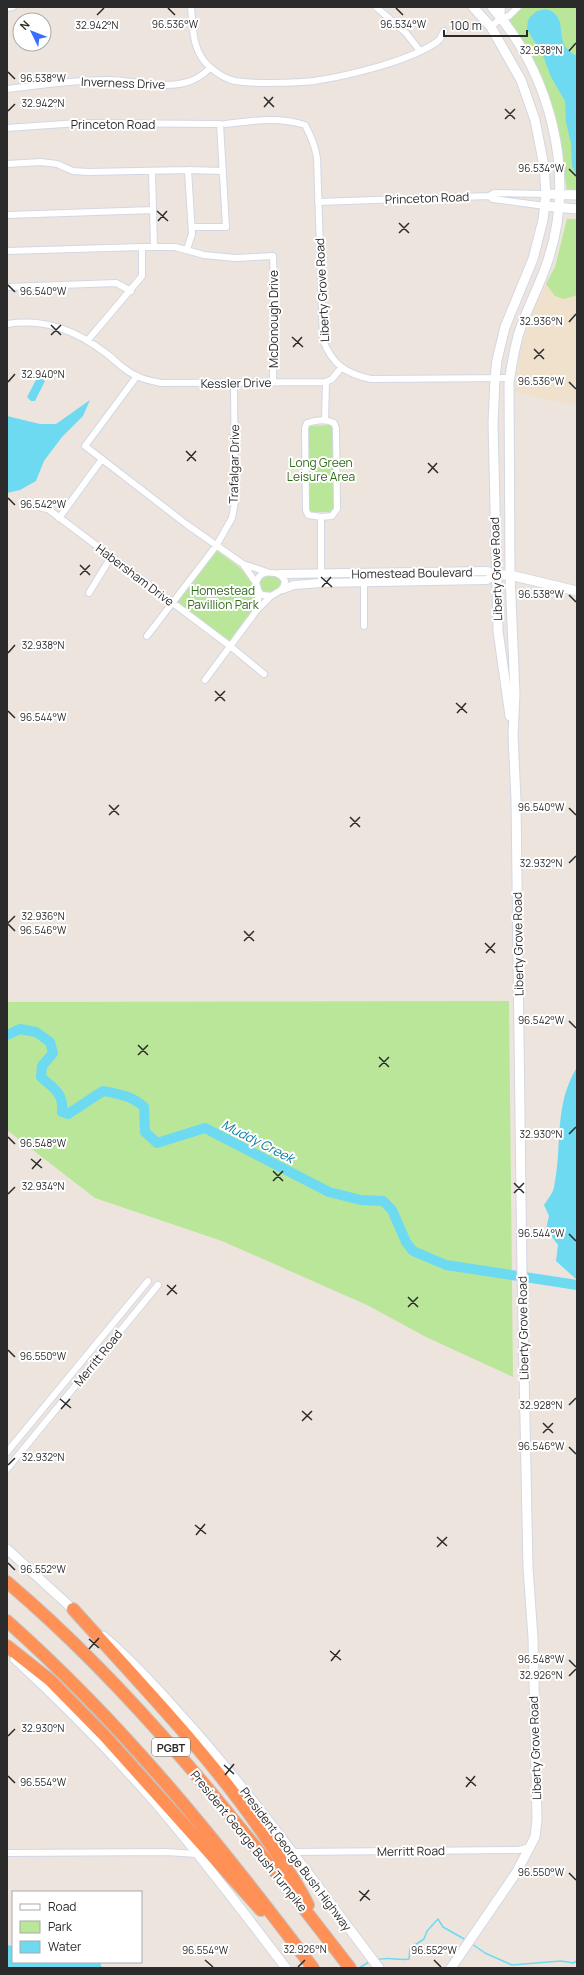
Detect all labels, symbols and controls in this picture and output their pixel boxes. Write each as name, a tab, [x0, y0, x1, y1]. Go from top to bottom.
north arrow	[12, 12, 52, 52]
scale bar	[444, 12, 527, 38]
text: N	[16, 17, 33, 33]
text: 96.536°W	[152, 17, 199, 31]
text: 96.534°W	[380, 17, 427, 31]
text: 100 m	[450, 17, 482, 34]
text: 32.942°N	[76, 18, 119, 32]
text: 32.938°N	[520, 43, 562, 57]
text: 96.538°W	[20, 71, 67, 85]
street label: Inverness Drive	[81, 73, 165, 93]
text: 32.942°N	[22, 96, 65, 110]
street label: Princeton Road	[71, 116, 155, 133]
text: 96.534°W	[518, 161, 565, 175]
street label: Princeton Road	[384, 188, 470, 208]
street label: Liberty Grove Road	[311, 238, 333, 342]
street label: McDonough Drive	[265, 270, 282, 368]
text: 96.540°W	[20, 284, 67, 298]
text: 32.936°N	[519, 314, 563, 328]
text: 32.940°N	[21, 367, 65, 381]
street label: Kessler Drive	[200, 374, 272, 392]
text: 96.536°W	[518, 374, 565, 388]
street label: Trafalgar Drive	[225, 424, 243, 504]
park label: Long Green Leisure Area	[287, 454, 355, 485]
text: 96.542°W	[20, 497, 67, 511]
street label: Liberty Grove Road	[486, 517, 506, 621]
street label: Habersham Drive	[92, 540, 178, 610]
street label: Homestead Boulevard	[351, 563, 473, 583]
park label: Homestead Pavillion Park	[187, 582, 260, 613]
text: 96.538°W	[518, 587, 565, 601]
text: 32.938°N	[22, 638, 64, 652]
text: 96.544°W	[20, 710, 67, 724]
text: 96.540°W	[518, 800, 565, 814]
text: 32.932°N	[520, 856, 562, 870]
street label: Liberty Grove Road	[509, 892, 527, 996]
text: 32.936°N	[21, 909, 65, 923]
text: 96.546°W	[20, 923, 67, 937]
text: 96.542°W	[518, 1013, 565, 1027]
water label: Muddy Creek	[219, 1115, 300, 1168]
text: 32.930°N	[520, 1127, 563, 1141]
text: 96.548°W	[20, 1136, 67, 1150]
text: 32.934°N	[22, 1179, 65, 1193]
text: 96.544°W	[518, 1226, 565, 1240]
street label: Liberty Grove Road	[514, 1276, 532, 1380]
street label: Merritt Road	[70, 1326, 126, 1390]
text: 96.550°W	[20, 1349, 67, 1363]
text: 32.928°N	[520, 1398, 563, 1412]
text: 96.546°W	[518, 1439, 565, 1453]
text: 32.932°N	[22, 1450, 64, 1464]
text: 96.552°W	[20, 1562, 67, 1576]
text: 96.548°W	[518, 1652, 565, 1666]
text: 32.926°N	[519, 1668, 563, 1682]
street label: Liberty Grove Road	[525, 1696, 545, 1800]
text: 32.930°N	[22, 1721, 65, 1735]
road number: PGBT	[152, 1738, 190, 1756]
street label: President George Bush Turnpike	[187, 1767, 311, 1915]
text: 96.554°W	[20, 1775, 67, 1789]
street label: President George Bush Highway	[236, 1784, 356, 1935]
street label: Merritt Road	[377, 1842, 445, 1860]
text: 96.550°W	[518, 1865, 565, 1879]
legend	[12, 1891, 142, 1963]
text: Road	[48, 1898, 76, 1915]
text: Park	[48, 1918, 73, 1935]
text: Water	[48, 1938, 82, 1955]
text: 32.926°N	[283, 1942, 327, 1956]
text: 96.554°W	[182, 1943, 229, 1957]
text: 96.552°W	[411, 1943, 458, 1957]

